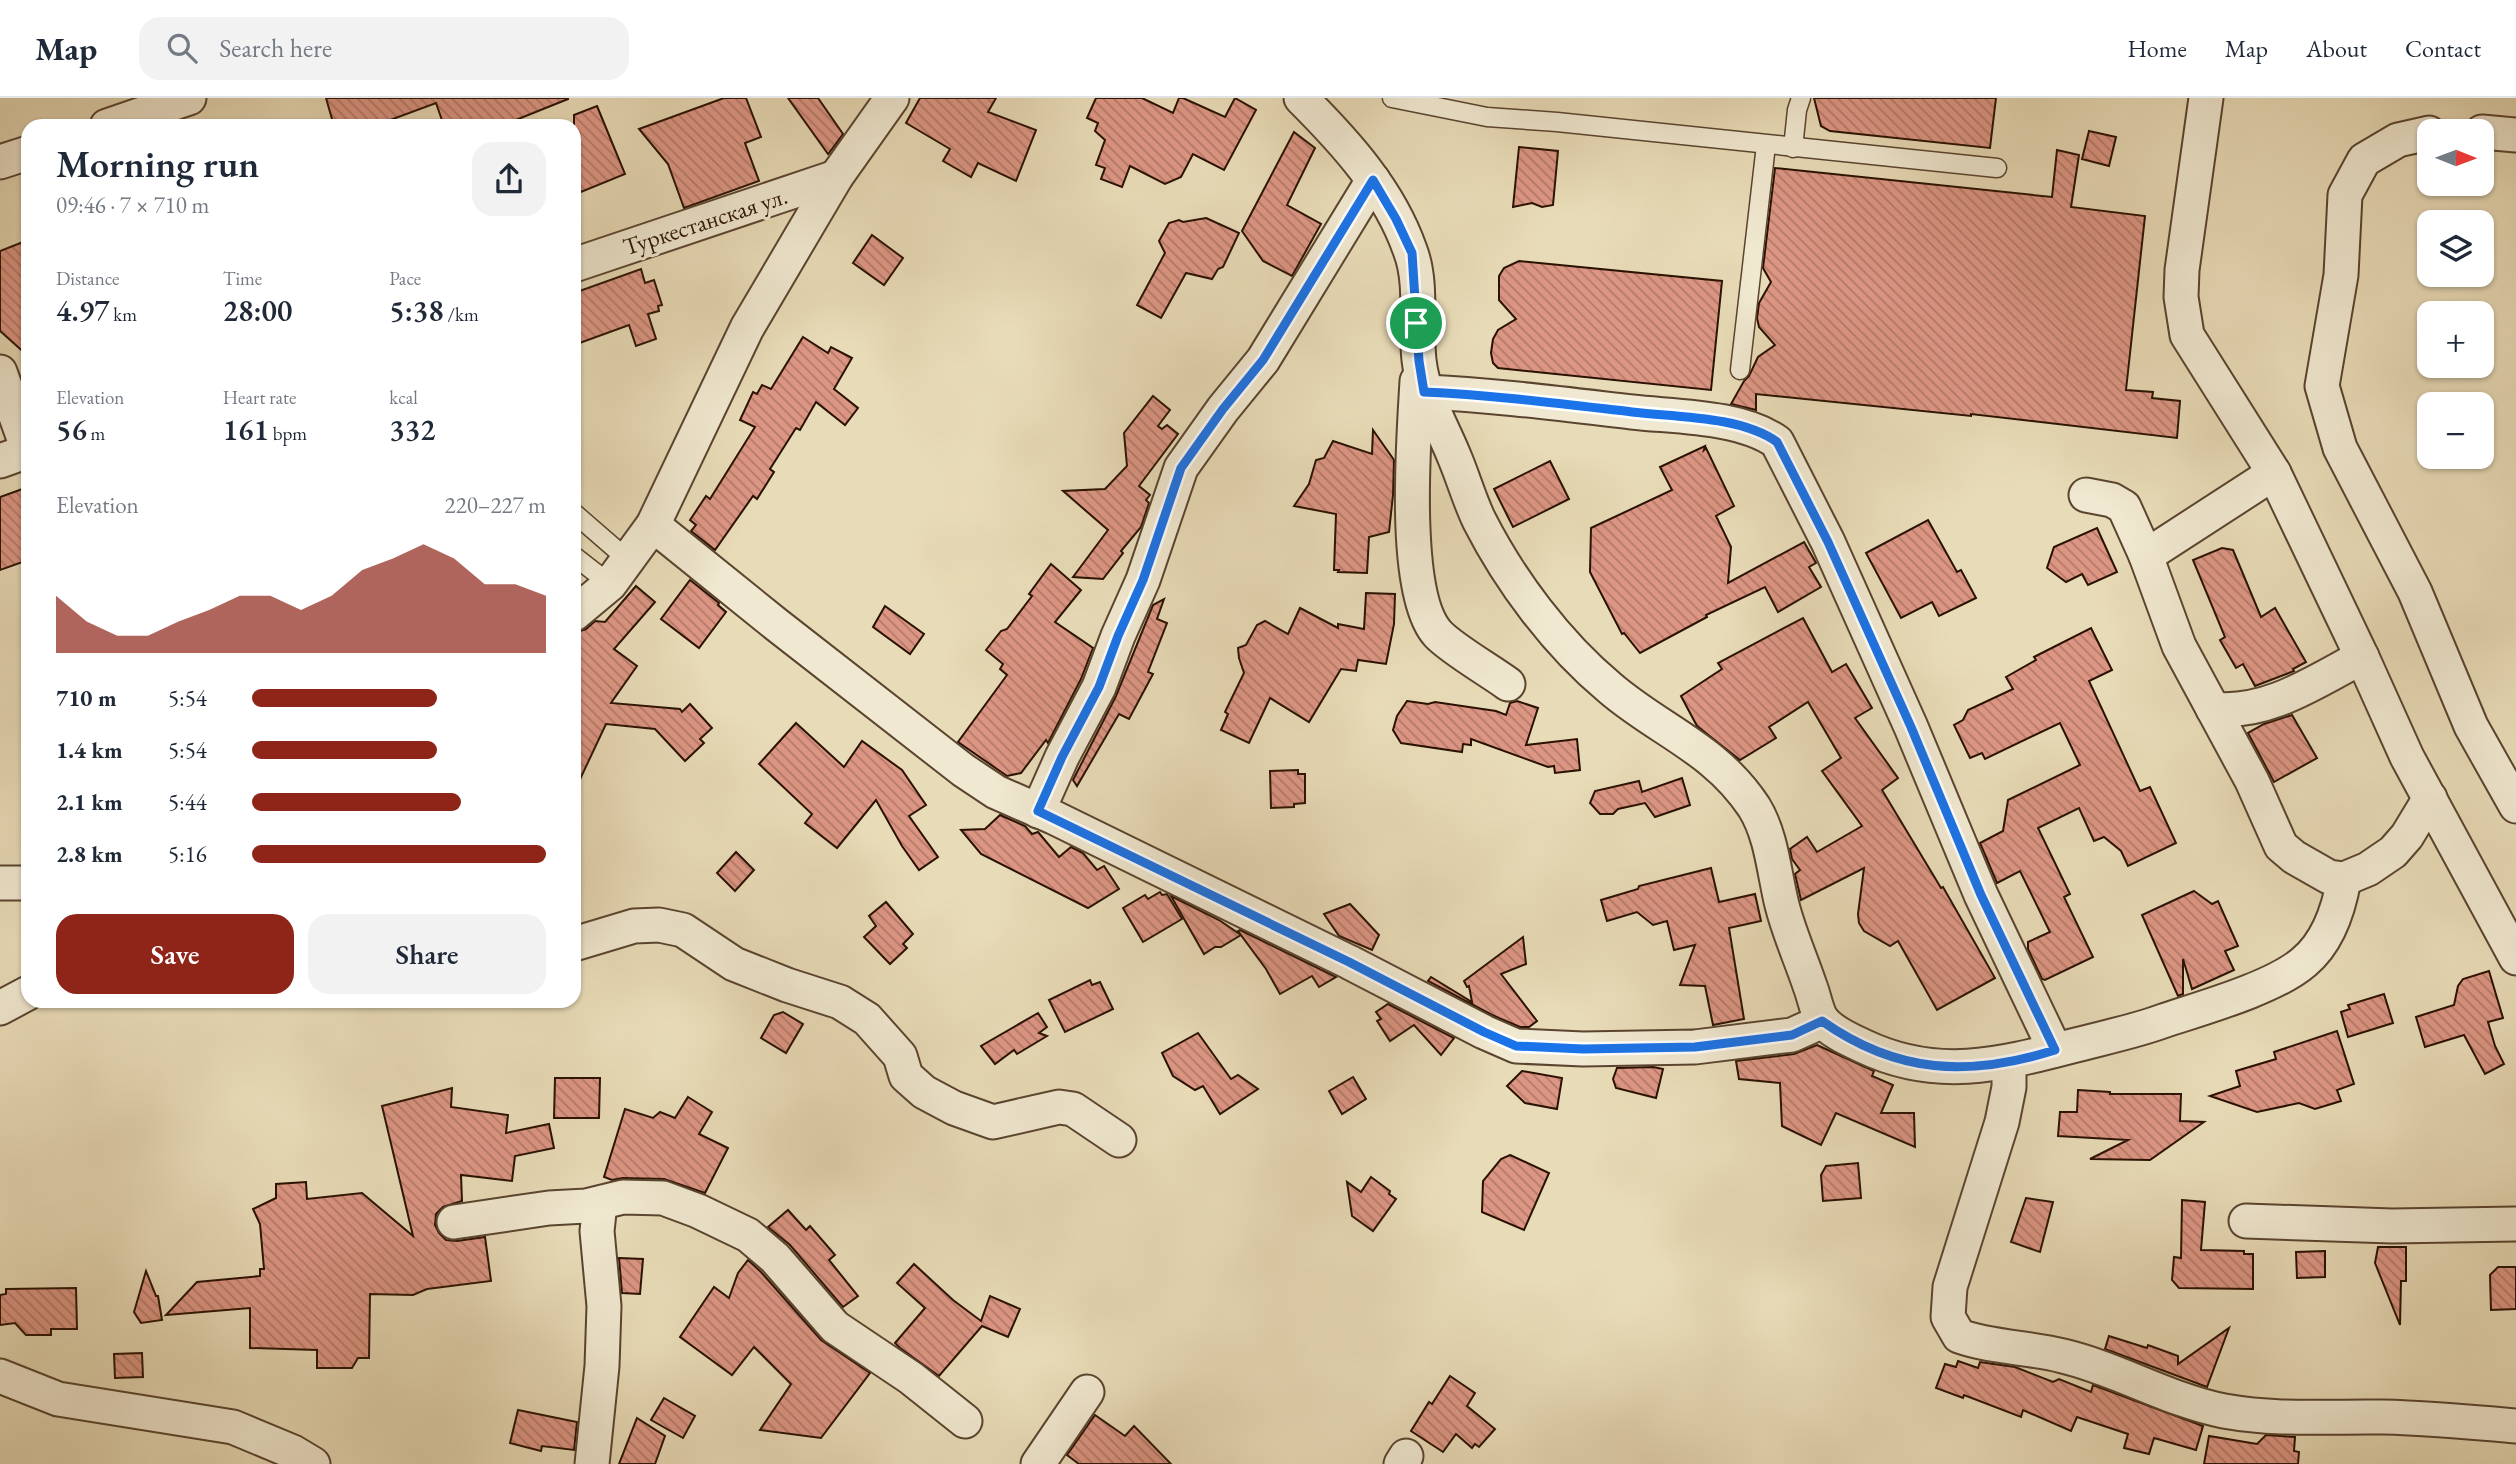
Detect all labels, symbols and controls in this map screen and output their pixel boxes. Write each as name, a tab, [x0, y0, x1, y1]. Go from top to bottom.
search box	[139, 17, 629, 80]
text: Map	[35, 27, 97, 70]
icon: search	[163, 29, 201, 67]
text: Search here	[219, 31, 332, 65]
text: Home	[2127, 33, 2187, 64]
text: Map	[2225, 33, 2268, 64]
text: About	[2306, 33, 2367, 64]
text: Contact	[2405, 33, 2481, 64]
north arrow	[2417, 119, 2494, 196]
map controls	[2417, 119, 2494, 469]
text: Morning run	[56, 139, 259, 188]
button: share	[472, 142, 546, 216]
street label: Туркестанская ул.	[619, 180, 791, 262]
text: 09:46 · 7 × 710 m	[56, 190, 209, 220]
button: layers	[2417, 210, 2494, 287]
text: Distance	[56, 266, 119, 291]
text: Time	[223, 266, 262, 291]
text: Pace	[389, 266, 421, 291]
text: 4.97	[56, 291, 109, 330]
text: 28:00	[223, 291, 292, 330]
text: 5:38	[389, 291, 444, 330]
pin	[1386, 293, 1446, 353]
button: +	[2417, 301, 2494, 378]
text: km	[109, 302, 137, 327]
text: /km	[444, 302, 479, 327]
icon: arrive	[1397, 304, 1435, 342]
text: Elevation	[56, 385, 124, 410]
text: Heart rate	[223, 385, 296, 410]
text: kcal	[389, 385, 418, 410]
button: −	[2417, 392, 2494, 469]
text: 56	[56, 410, 87, 449]
text: 161	[223, 410, 269, 449]
text: 332	[389, 410, 436, 449]
text: m	[87, 421, 105, 446]
text: bpm	[269, 421, 307, 446]
text: Elevation	[56, 490, 139, 520]
text: 220–227 m	[445, 490, 546, 520]
text: 710 m	[56, 683, 117, 713]
text: 5:54	[168, 683, 207, 713]
text: 1.4 km	[56, 735, 123, 765]
text: 5:54	[168, 735, 207, 765]
text: 2.1 km	[56, 787, 123, 817]
text: 5:44	[168, 787, 207, 817]
text: 2.8 km	[56, 839, 123, 869]
text: 5:16	[168, 839, 207, 869]
button: Save	[56, 914, 294, 994]
button: Share	[308, 914, 546, 994]

